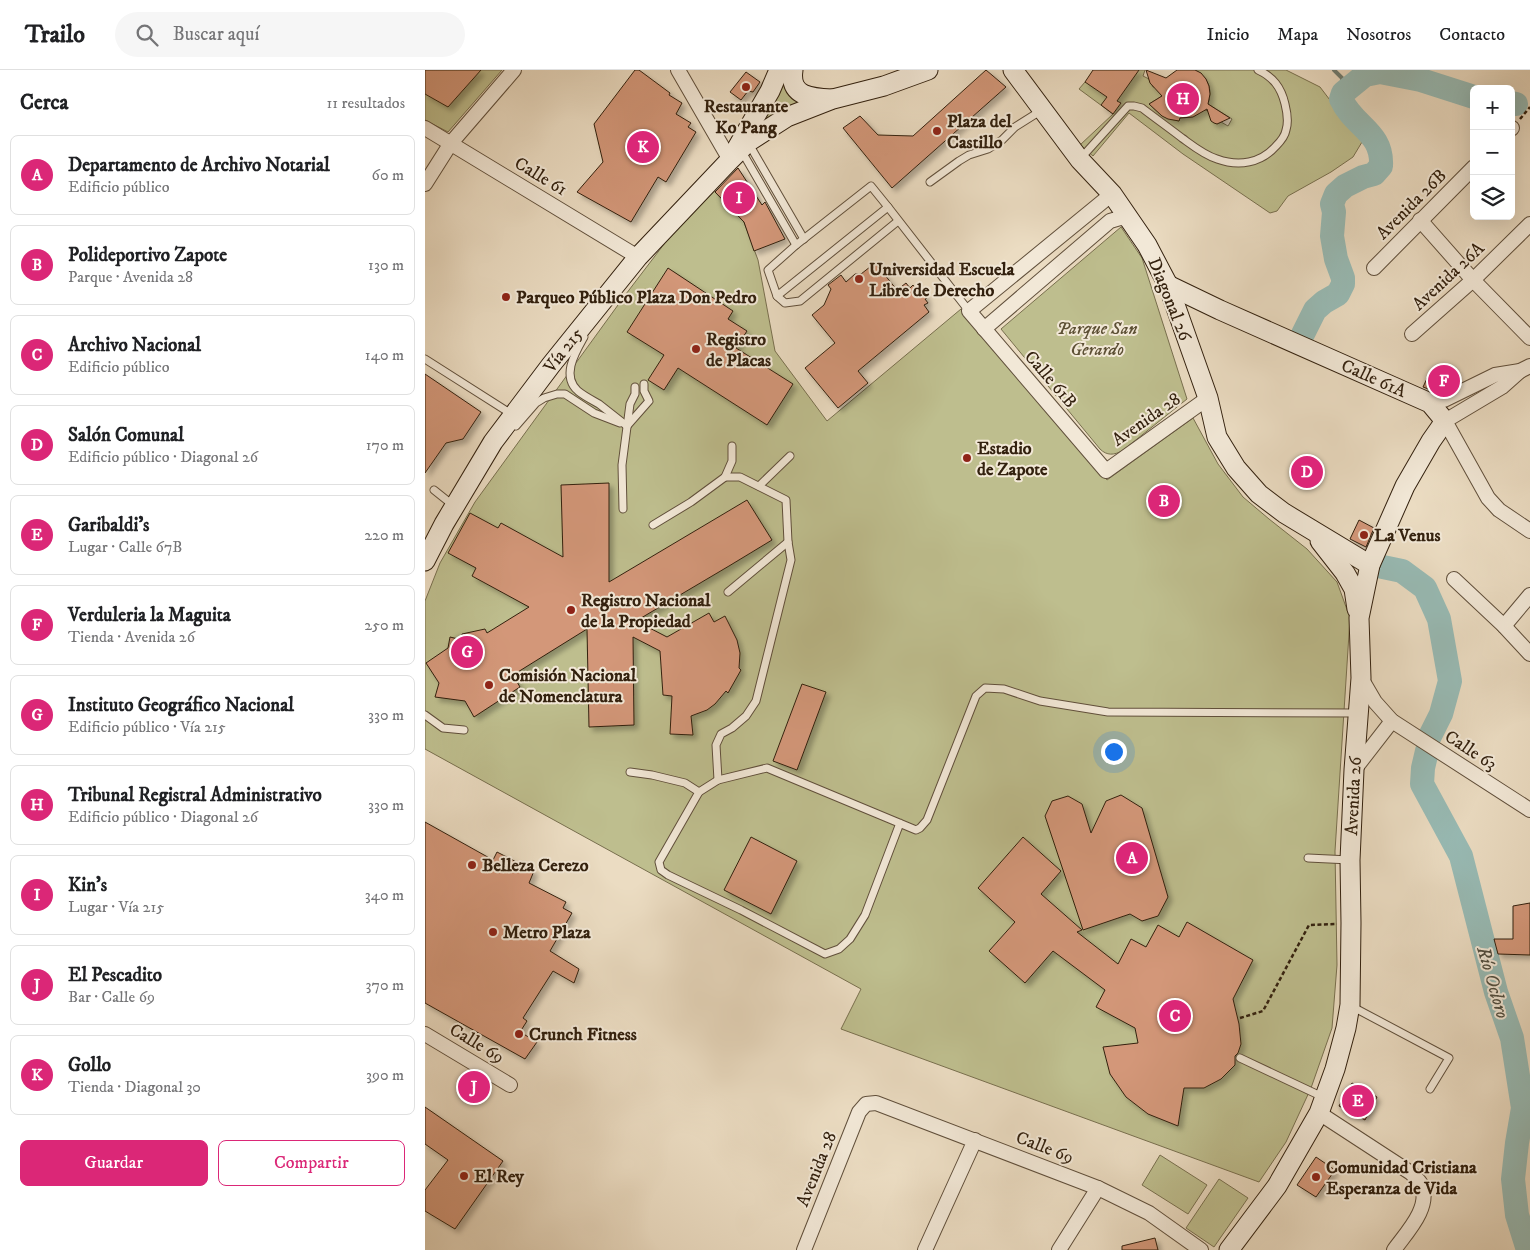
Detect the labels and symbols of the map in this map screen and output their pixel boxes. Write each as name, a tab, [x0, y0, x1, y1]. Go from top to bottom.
pin: H	[1167, 80, 1199, 118]
marker: Restaurante Ko Pang	[740, 81, 752, 93]
place label: Restaurante Ko Pang	[704, 96, 789, 139]
place label: Plaza del Castillo	[947, 111, 1012, 154]
marker: Plaza del Castillo	[931, 125, 943, 137]
pin: K	[627, 128, 659, 166]
street label: Calle 61	[510, 153, 571, 201]
street label: Avenida 26B	[1372, 165, 1452, 245]
pin: I	[723, 179, 755, 217]
street label: Avenida 26A	[1408, 237, 1490, 316]
street label: Diagonal 26	[1142, 255, 1196, 345]
place label: Universidad Escuela Libre de Derecho	[869, 259, 1015, 302]
marker: Universidad Escuela Libre de Derecho	[853, 273, 865, 285]
place label: Parqueo Público Plaza Don Pedro	[516, 287, 757, 309]
marker: Parqueo Público Plaza Don Pedro	[500, 291, 512, 303]
park label: Parque San Gerardo	[1056, 318, 1138, 361]
street label: Vía 215	[539, 324, 588, 378]
place label: Registro de Placas	[706, 329, 771, 372]
marker: Registro de Placas	[690, 343, 702, 355]
street label: Calle 61B	[1019, 346, 1081, 413]
street label: Calle 61A	[1338, 355, 1410, 403]
pin: F	[1428, 362, 1460, 400]
street label: Avenida 28	[1108, 388, 1185, 451]
place label: Estadio de Zapote	[977, 438, 1048, 481]
marker: Estadio de Zapote	[961, 452, 973, 464]
pin: D	[1291, 453, 1323, 491]
pin: B	[1148, 482, 1180, 520]
place label: La Venus	[1374, 525, 1440, 547]
marker: La Venus	[1358, 529, 1370, 541]
place label: Registro Nacional de la Propiedad	[581, 590, 711, 633]
marker: Registro Nacional de la Propiedad	[565, 604, 577, 616]
pin: G	[451, 633, 483, 671]
place label: Comisión Nacional de Nomenclatura	[499, 665, 637, 708]
marker: Comisión Nacional de Nomenclatura	[483, 679, 495, 691]
street label: Calle 63	[1440, 726, 1501, 776]
your location	[1101, 739, 1127, 765]
street label: Avenida 26	[1341, 755, 1367, 836]
pin: A	[1116, 839, 1148, 877]
place label: Belleza Cerezo	[482, 855, 589, 877]
marker: Belleza Cerezo	[466, 859, 478, 871]
place label: Metro Plaza	[503, 922, 591, 944]
marker: Metro Plaza	[487, 926, 499, 938]
water label: Río Ocloro	[1471, 943, 1514, 1021]
pin: C	[1159, 997, 1191, 1035]
street label: Calle 69	[445, 1019, 508, 1069]
place label: Crunch Fitness	[529, 1024, 637, 1046]
marker: Crunch Fitness	[513, 1028, 525, 1040]
pin: J	[458, 1068, 490, 1106]
pin: E	[1342, 1082, 1374, 1120]
street label: Calle 69	[1013, 1127, 1077, 1169]
street label: Avenida 28	[792, 1129, 842, 1210]
place label: Comunidad Cristiana Esperanza de Vida	[1326, 1157, 1477, 1200]
place label: El Rey	[474, 1166, 524, 1188]
marker: El Rey	[458, 1170, 470, 1182]
marker: Comunidad Cristiana Esperanza de Vida	[1310, 1171, 1322, 1183]

